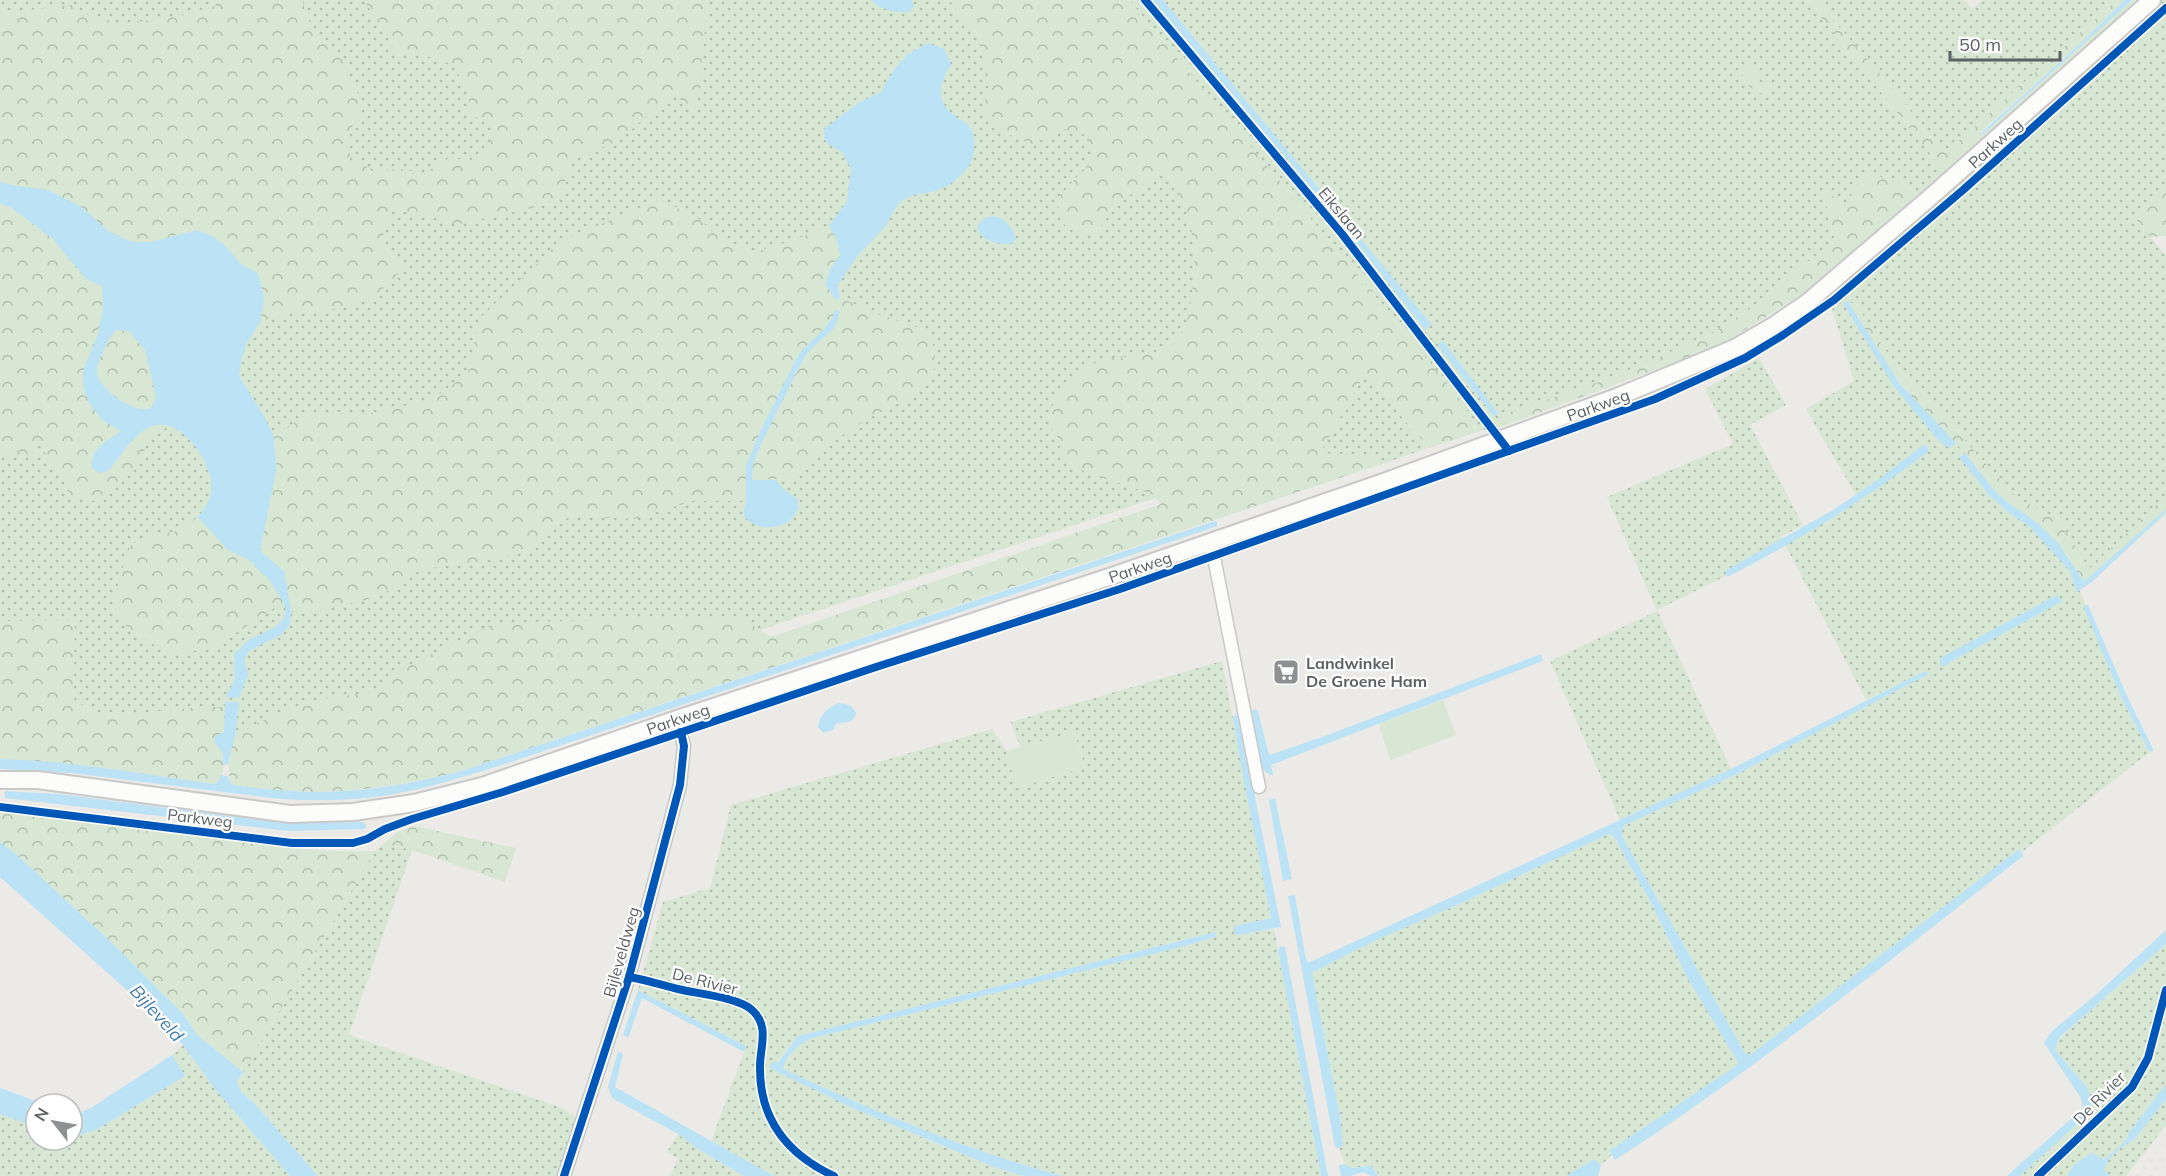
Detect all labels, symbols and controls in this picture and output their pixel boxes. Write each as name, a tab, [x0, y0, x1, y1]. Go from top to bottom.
scale bar	[1950, 24, 2060, 62]
text: 50 m	[1959, 33, 2001, 56]
street label: Parkweg	[1964, 114, 2026, 172]
street label: Eikslaan	[1315, 183, 1369, 243]
street label: Parkweg	[1564, 384, 1632, 426]
street label: Parkweg	[1106, 547, 1174, 587]
place label: Landwinkel De Groene Ham	[1306, 653, 1427, 691]
supermarket icon: Landwinkel De Groene Ham	[1271, 657, 1301, 687]
street label: Parkweg	[644, 699, 712, 739]
street label: Parkweg	[166, 804, 234, 832]
street label: Bijleveldweg	[598, 904, 644, 1000]
street label: De Rivier	[670, 963, 740, 999]
water label: Bijleveld	[125, 980, 189, 1047]
street label: De Rivier	[2069, 1067, 2129, 1129]
north arrow	[24, 1092, 84, 1152]
text: N	[29, 1104, 53, 1125]

